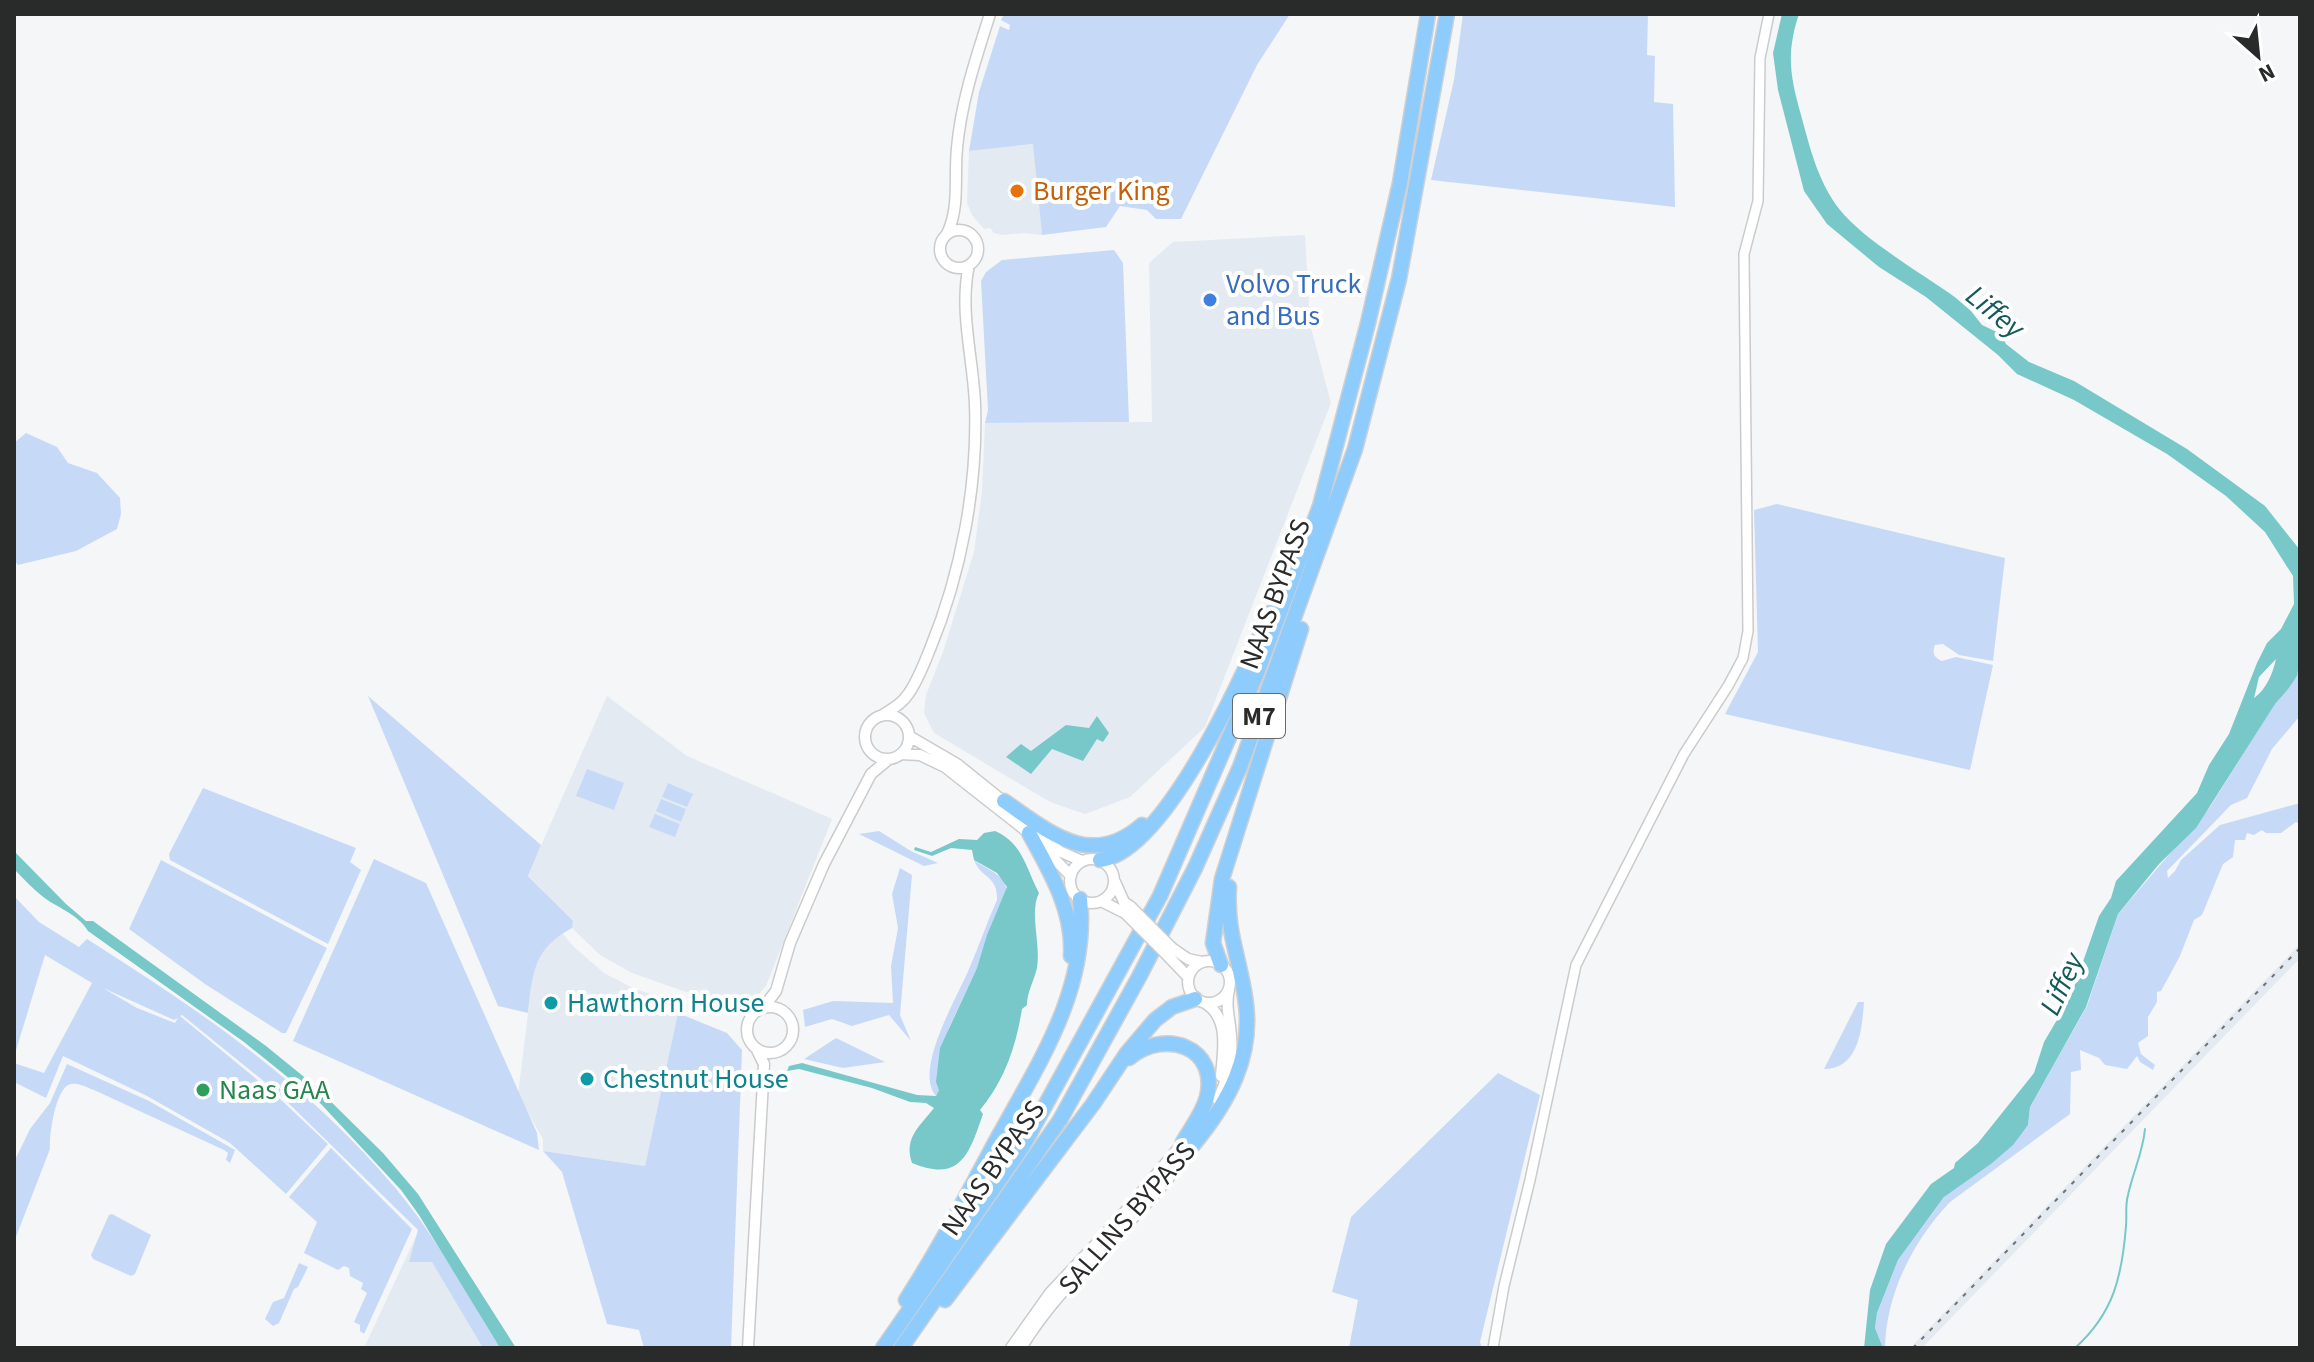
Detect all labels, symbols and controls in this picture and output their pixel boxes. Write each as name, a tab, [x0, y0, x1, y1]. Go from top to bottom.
north arrow	[2218, 16, 2298, 96]
text: N	[2253, 55, 2280, 91]
place label: Burger King	[1033, 171, 1170, 211]
marker: Burger King	[1008, 182, 1026, 200]
place label: Volvo Truck and Bus	[1226, 264, 1361, 336]
water label: Liffey	[1956, 275, 2035, 350]
marker: Volvo Truck and Bus	[1201, 291, 1219, 309]
street label: NAAS BYPASS	[1229, 513, 1321, 675]
road number: M7	[1233, 694, 1285, 738]
water label: Liffey	[2029, 944, 2096, 1022]
place label: Hawthorn House	[567, 983, 764, 1023]
marker: Hawthorn House	[542, 994, 560, 1012]
place label: Chestnut House	[603, 1059, 789, 1099]
place label: Naas GAA	[219, 1070, 331, 1110]
marker: Chestnut House	[578, 1070, 596, 1088]
marker: Naas GAA	[194, 1081, 212, 1099]
street label: NAAS BYPASS	[931, 1092, 1055, 1244]
street label: SALLINS BYPASS	[1049, 1132, 1205, 1304]

